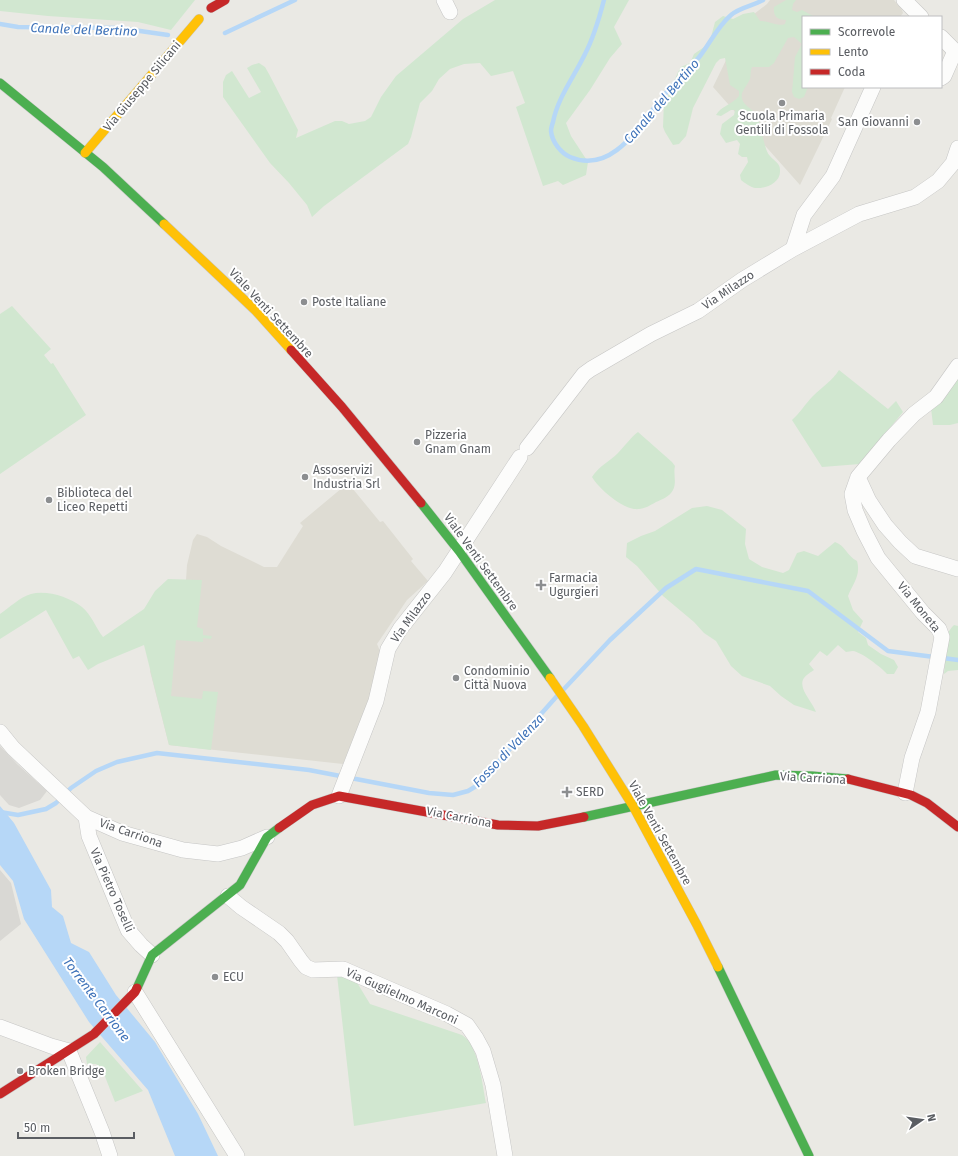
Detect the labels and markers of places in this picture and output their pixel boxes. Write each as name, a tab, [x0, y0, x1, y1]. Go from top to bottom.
marker: Scuola Primaria Gentili di Fossola	[777, 98, 787, 108]
place label: Scuola Primaria Gentili di Fossola	[735, 109, 829, 137]
place label: San Giovanni	[838, 115, 909, 129]
marker: San Giovanni	[912, 117, 922, 127]
place label: Poste Italiane	[312, 295, 386, 309]
marker: Poste Italiane	[299, 297, 309, 307]
place label: Pizzeria Gnam Gnam	[425, 428, 491, 456]
marker: Pizzeria Gnam Gnam	[412, 437, 422, 447]
place label: Assoservizi Industria Srl	[313, 463, 381, 491]
marker: Assoservizi Industria Srl	[300, 472, 310, 482]
place label: Biblioteca del Liceo Repetti	[57, 486, 132, 514]
marker: Biblioteca del Liceo Repetti	[44, 495, 54, 505]
place label: Farmacia Ugurgieri	[549, 571, 599, 599]
marker: Farmacia Ugurgieri	[536, 580, 546, 590]
place label: Condominio Città Nuova	[464, 664, 530, 692]
marker: Condominio Città Nuova	[451, 673, 461, 683]
place label: SERD	[576, 785, 604, 799]
marker: SERD	[561, 786, 573, 798]
place label: ECU	[223, 970, 244, 984]
marker: ECU	[210, 972, 220, 982]
place label: Broken Bridge	[28, 1064, 104, 1078]
marker: Broken Bridge	[15, 1066, 25, 1076]

